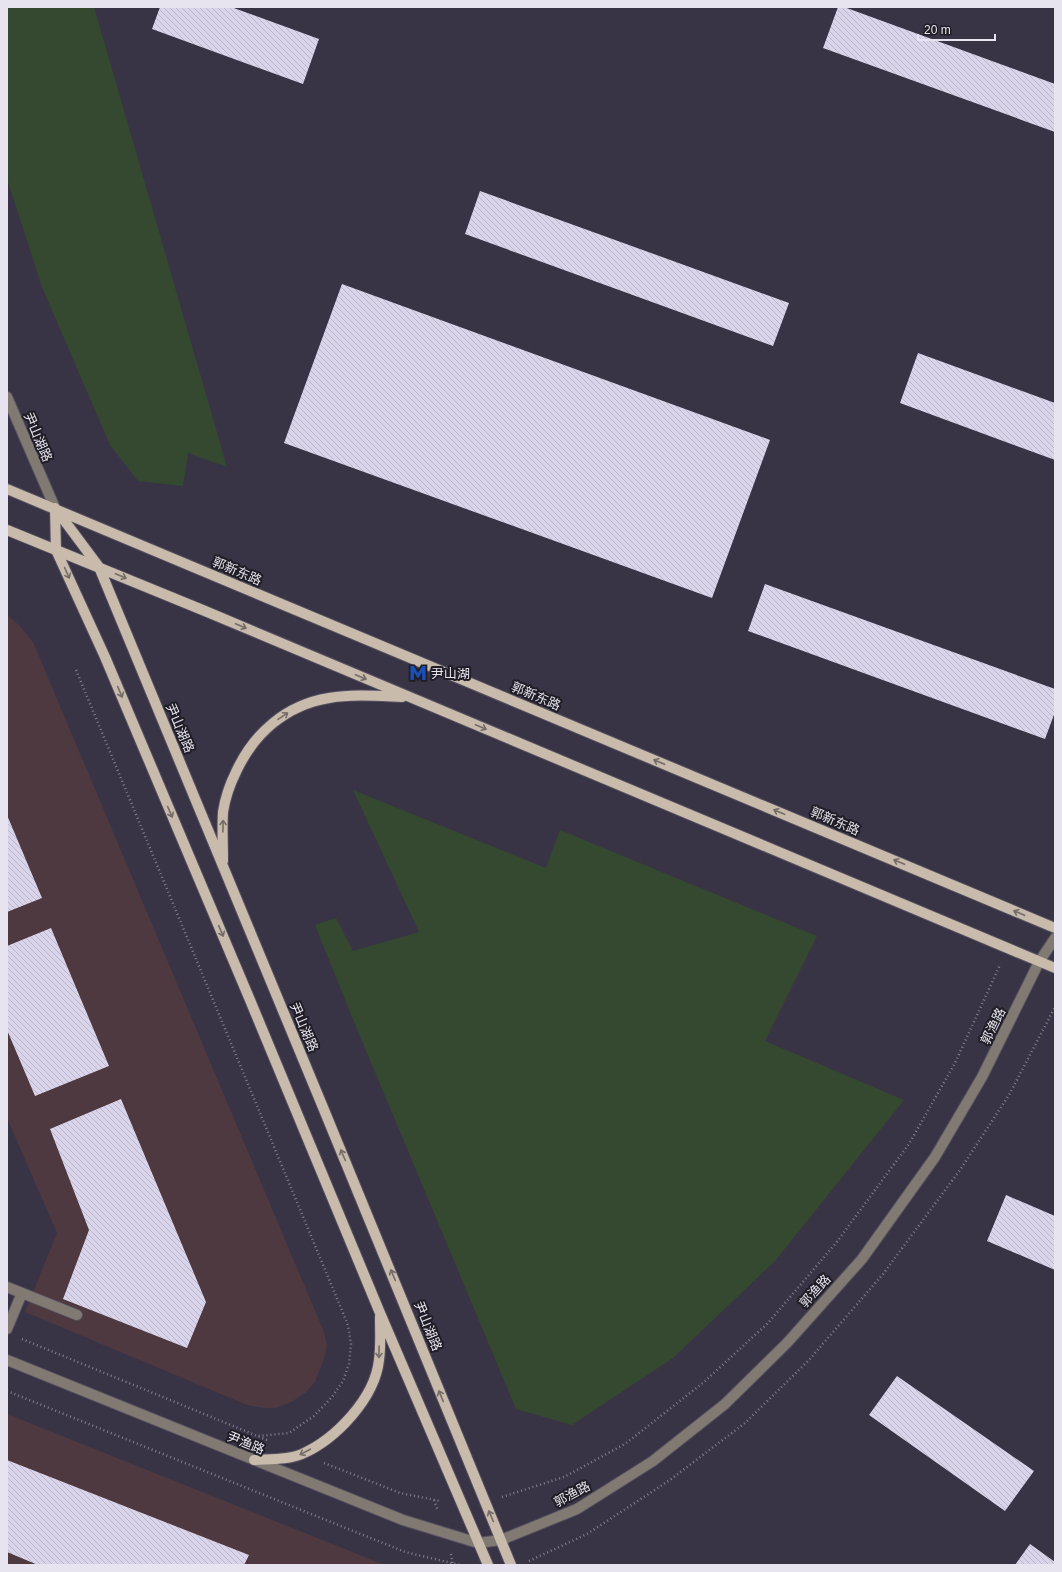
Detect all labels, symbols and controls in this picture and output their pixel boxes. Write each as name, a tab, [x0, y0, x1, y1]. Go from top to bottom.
scale bar	[918, 16, 995, 42]
text: 20 m	[924, 23, 951, 37]
street label: 尹山湖路	[21, 410, 55, 464]
street label: 郭新东路	[210, 554, 264, 588]
one-way arrow	[64, 567, 71, 579]
one-way arrow	[115, 573, 127, 581]
one-way arrow	[235, 623, 247, 631]
metro station icon: 尹山湖	[408, 663, 428, 683]
place label: 尹山湖	[431, 666, 470, 681]
one-way arrow	[354, 673, 366, 681]
street label: 郭新东路	[509, 679, 563, 713]
one-way arrow	[116, 686, 124, 698]
street label: 尹山湖路	[163, 701, 197, 755]
one-way arrow	[277, 712, 288, 720]
one-way arrow	[474, 724, 486, 732]
one-way arrow	[654, 757, 666, 765]
street label: 郭新东路	[808, 804, 862, 838]
one-way arrow	[167, 805, 174, 817]
one-way arrow	[774, 808, 786, 815]
one-way arrow	[219, 820, 227, 833]
one-way arrow	[894, 858, 906, 866]
one-way arrow	[1013, 908, 1025, 916]
one-way arrow	[217, 925, 225, 937]
street label: 尹山湖路	[287, 1000, 321, 1054]
street label: 郭渔路	[978, 1005, 1008, 1047]
one-way arrow	[339, 1150, 347, 1162]
one-way arrow	[389, 1270, 396, 1282]
street label: 郭渔路	[796, 1271, 834, 1311]
street label: 尹山湖路	[411, 1299, 445, 1353]
one-way arrow	[375, 1345, 383, 1358]
one-way arrow	[437, 1390, 445, 1402]
street label: 尹渔路	[225, 1429, 267, 1457]
one-way arrow	[299, 1449, 311, 1456]
street label: 郭渔路	[551, 1478, 593, 1510]
one-way arrow	[487, 1511, 494, 1523]

